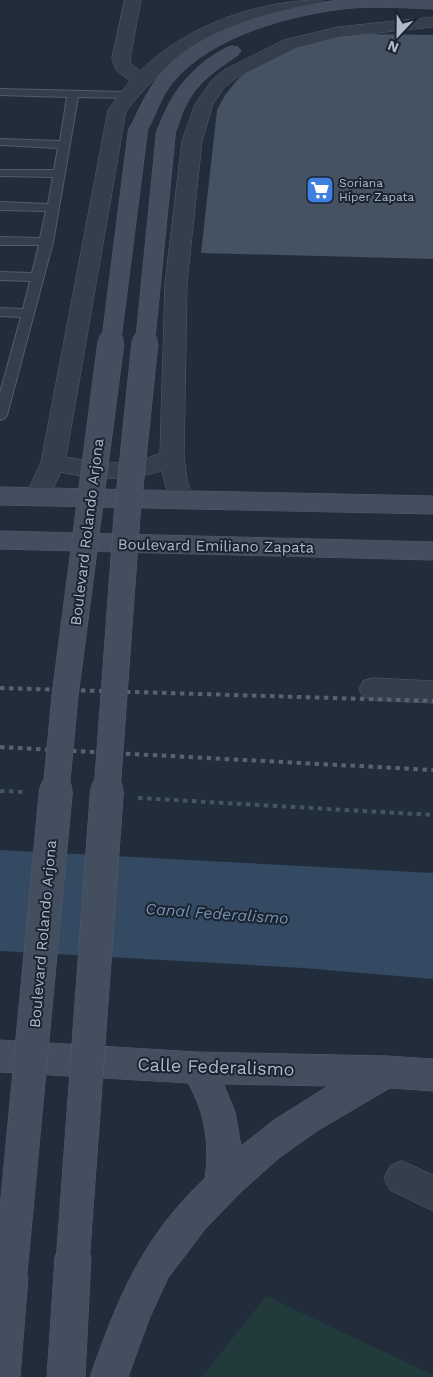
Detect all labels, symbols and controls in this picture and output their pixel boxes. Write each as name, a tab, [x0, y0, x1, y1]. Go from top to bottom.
north arrow	[373, 10, 423, 60]
text: N	[385, 38, 401, 56]
supermarket icon: Soriana Híper Zapata	[305, 175, 335, 205]
place label: Soriana Híper Zapata	[339, 176, 415, 204]
street label: Boulevard Rolando Arjona	[67, 437, 107, 627]
street label: Boulevard Emiliano Zapata	[118, 535, 315, 557]
street label: Boulevard Rolando Arjona	[26, 839, 60, 1029]
water label: Canal Federalismo	[145, 899, 289, 928]
street label: Calle Federalismo	[137, 1053, 295, 1080]

